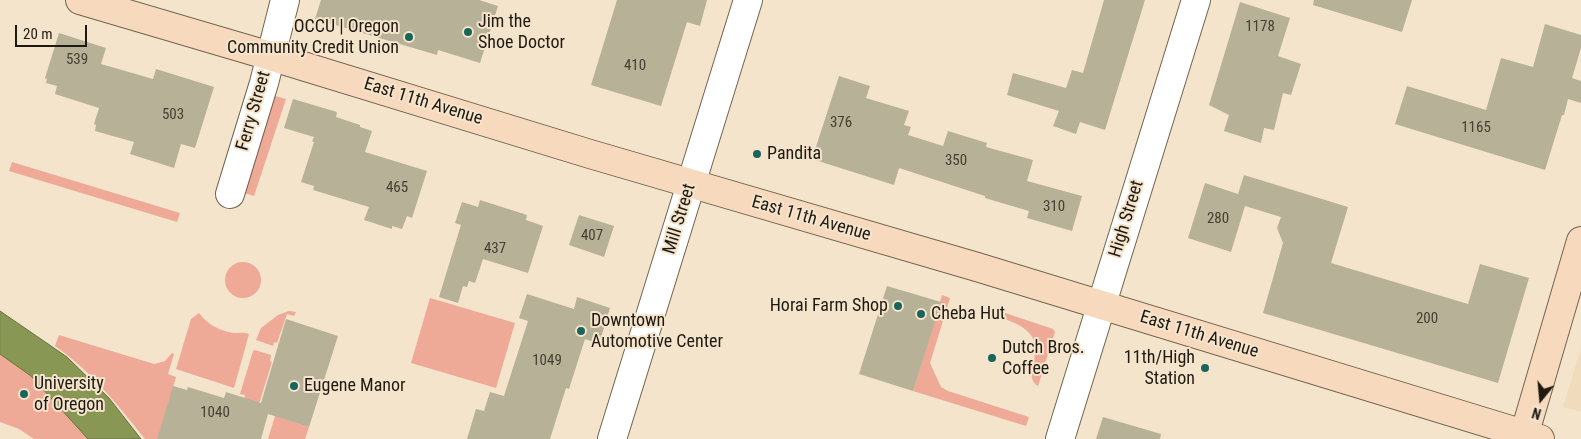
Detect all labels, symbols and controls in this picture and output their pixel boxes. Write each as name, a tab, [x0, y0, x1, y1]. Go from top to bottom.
place label: Jim the Shoe Doctor	[478, 11, 565, 54]
scale bar	[18, 15, 90, 47]
place label: OCCU | Oregon Community Credit Union	[227, 16, 399, 58]
house number: 1178	[1245, 18, 1275, 36]
text: 20 m	[23, 25, 53, 43]
marker: Jim the Shoe Doctor	[462, 26, 474, 38]
marker: OCCU | Oregon Community Credit Union	[403, 31, 415, 43]
house number: 539	[66, 51, 88, 69]
house number: 410	[624, 57, 646, 75]
street label: Ferry Street	[232, 69, 276, 153]
street label: East 11th Avenue	[361, 74, 485, 130]
house number: 503	[162, 106, 184, 124]
house number: 376	[830, 114, 852, 132]
house number: 1165	[1461, 119, 1491, 137]
place label: Pandita	[767, 143, 821, 165]
marker: Pandita	[751, 148, 763, 160]
house number: 350	[945, 152, 967, 170]
street label: High Street	[1105, 178, 1149, 260]
house number: 465	[386, 179, 408, 197]
street label: Mill Street	[659, 181, 701, 257]
street label: East 11th Avenue	[749, 192, 873, 246]
house number: 310	[1043, 198, 1065, 216]
house number: 280	[1207, 210, 1229, 228]
house number: 407	[581, 227, 603, 245]
house number: 437	[484, 240, 506, 258]
place label: Horai Farm Shop	[770, 295, 888, 317]
marker: Horai Farm Shop	[892, 300, 904, 312]
place label: Cheba Hut	[931, 303, 1005, 325]
street label: East 11th Avenue	[1137, 307, 1261, 363]
marker: Cheba Hut	[915, 308, 927, 320]
place label: Downtown Automotive Center	[591, 310, 723, 352]
house number: 200	[1416, 310, 1438, 328]
marker: Downtown Automotive Center	[575, 325, 587, 337]
place label: Dutch Bros. Coffee	[1002, 337, 1085, 379]
place label: 11th/High Station	[1124, 347, 1195, 389]
house number: 1049	[532, 352, 562, 370]
marker: Dutch Bros. Coffee	[986, 352, 998, 364]
marker: 11th/High Station	[1199, 362, 1211, 374]
place label: University of Oregon	[34, 373, 104, 416]
north arrow	[1516, 374, 1566, 424]
place label: Eugene Manor	[304, 375, 406, 397]
marker: Eugene Manor	[288, 380, 300, 392]
marker: University of Oregon	[18, 388, 30, 400]
house number: 1040	[200, 404, 230, 422]
text: N	[1530, 404, 1543, 422]

